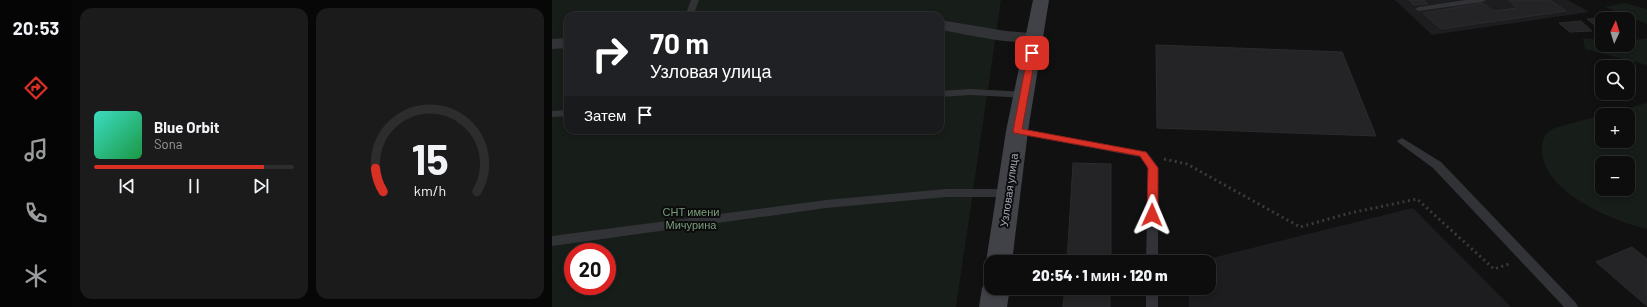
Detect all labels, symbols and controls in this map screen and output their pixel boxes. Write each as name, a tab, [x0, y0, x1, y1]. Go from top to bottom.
north arrow	[1595, 12, 1635, 52]
map controls	[1595, 12, 1635, 196]
text: 20:53	[13, 17, 59, 39]
text: 70 m	[650, 26, 709, 60]
icon: right	[584, 28, 636, 80]
pin	[1015, 36, 1049, 70]
icon: arrive	[1021, 42, 1043, 64]
text: Узловая улица	[650, 60, 771, 82]
button: search	[1595, 60, 1635, 100]
icon: directions	[22, 74, 50, 102]
icon: arrive	[634, 104, 656, 126]
text: Затем	[584, 106, 626, 124]
button: +	[1595, 108, 1635, 148]
text: Blue Orbit	[154, 118, 219, 136]
text: 15	[411, 132, 449, 182]
icon: music	[22, 136, 50, 164]
text: Sona	[154, 136, 182, 152]
street label: Узловая улица	[997, 151, 1020, 228]
button: −	[1595, 156, 1635, 196]
icon: previous	[116, 175, 138, 197]
icon: pause	[183, 175, 205, 197]
icon: next	[250, 175, 272, 197]
text: km/h	[414, 181, 446, 198]
position arrow	[1131, 194, 1173, 236]
icon: phone	[22, 199, 50, 227]
park label: СНТ имени Мичурина	[663, 205, 719, 231]
speed limit sign: 20	[564, 243, 616, 295]
icon: climate	[22, 262, 50, 290]
text: 20:54 · 1 мин · 120 m	[1032, 266, 1168, 284]

